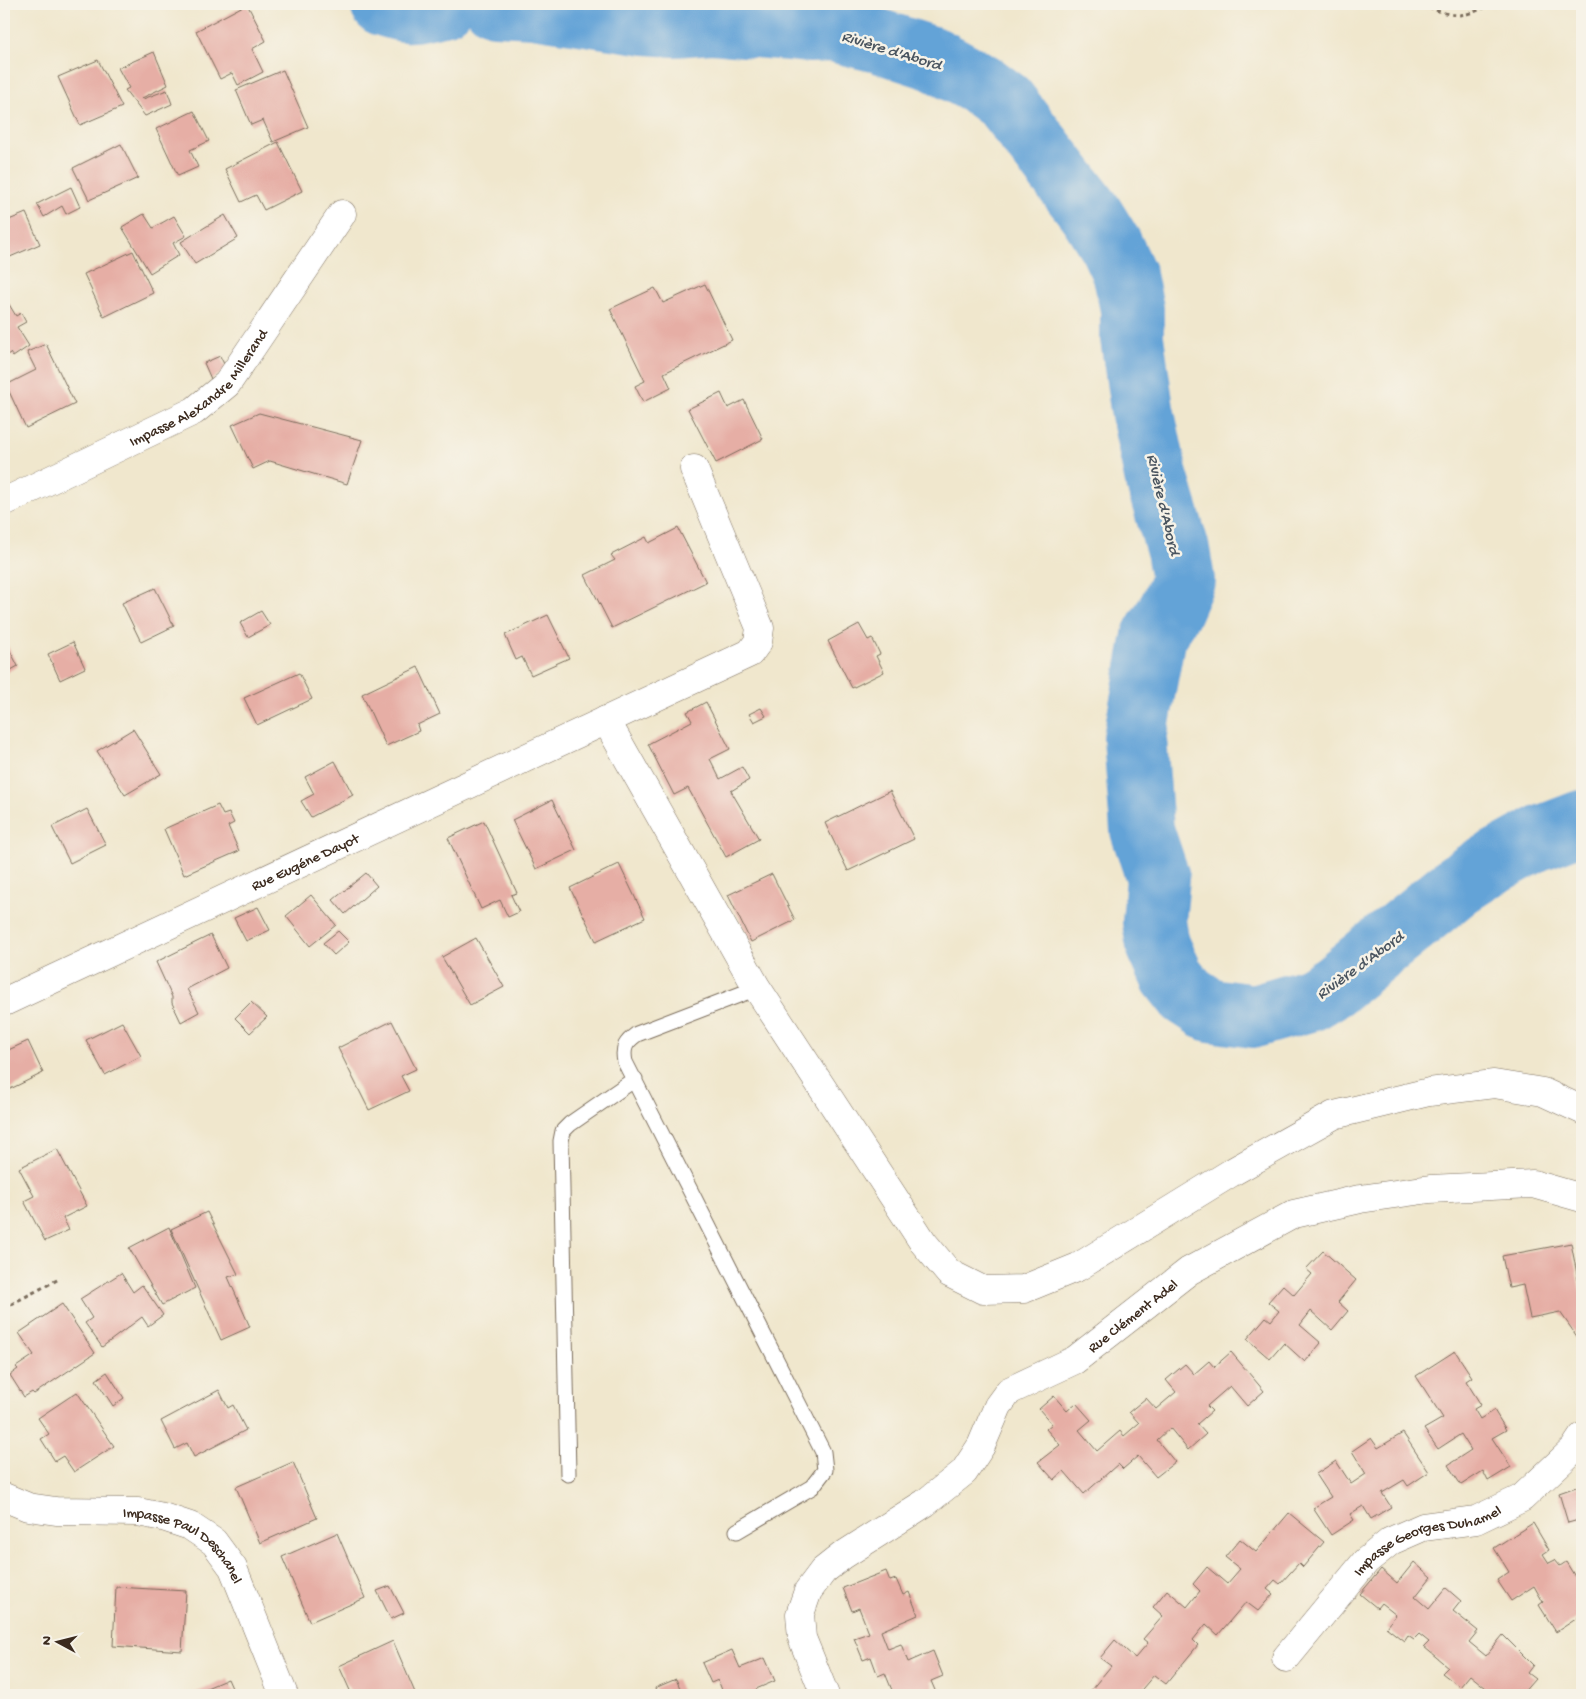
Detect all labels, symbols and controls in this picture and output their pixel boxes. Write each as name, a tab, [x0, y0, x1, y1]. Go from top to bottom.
water label: Rivière d'Abord	[839, 28, 945, 77]
street label: Impasse Alexandre Millerand	[127, 325, 273, 452]
water label: Rivière d'Abord	[1141, 452, 1183, 559]
street label: Rue Eugéne Dayot	[249, 829, 364, 896]
water label: Rivière d'Abord	[1314, 928, 1410, 1005]
street label: Rue Clément Adel	[1085, 1276, 1182, 1358]
street label: Impasse Georges Duhamel	[1350, 1502, 1505, 1581]
street label: Impasse Paul Deschanel	[123, 1505, 245, 1587]
north arrow	[32, 1616, 82, 1666]
text: N	[39, 1635, 57, 1646]

